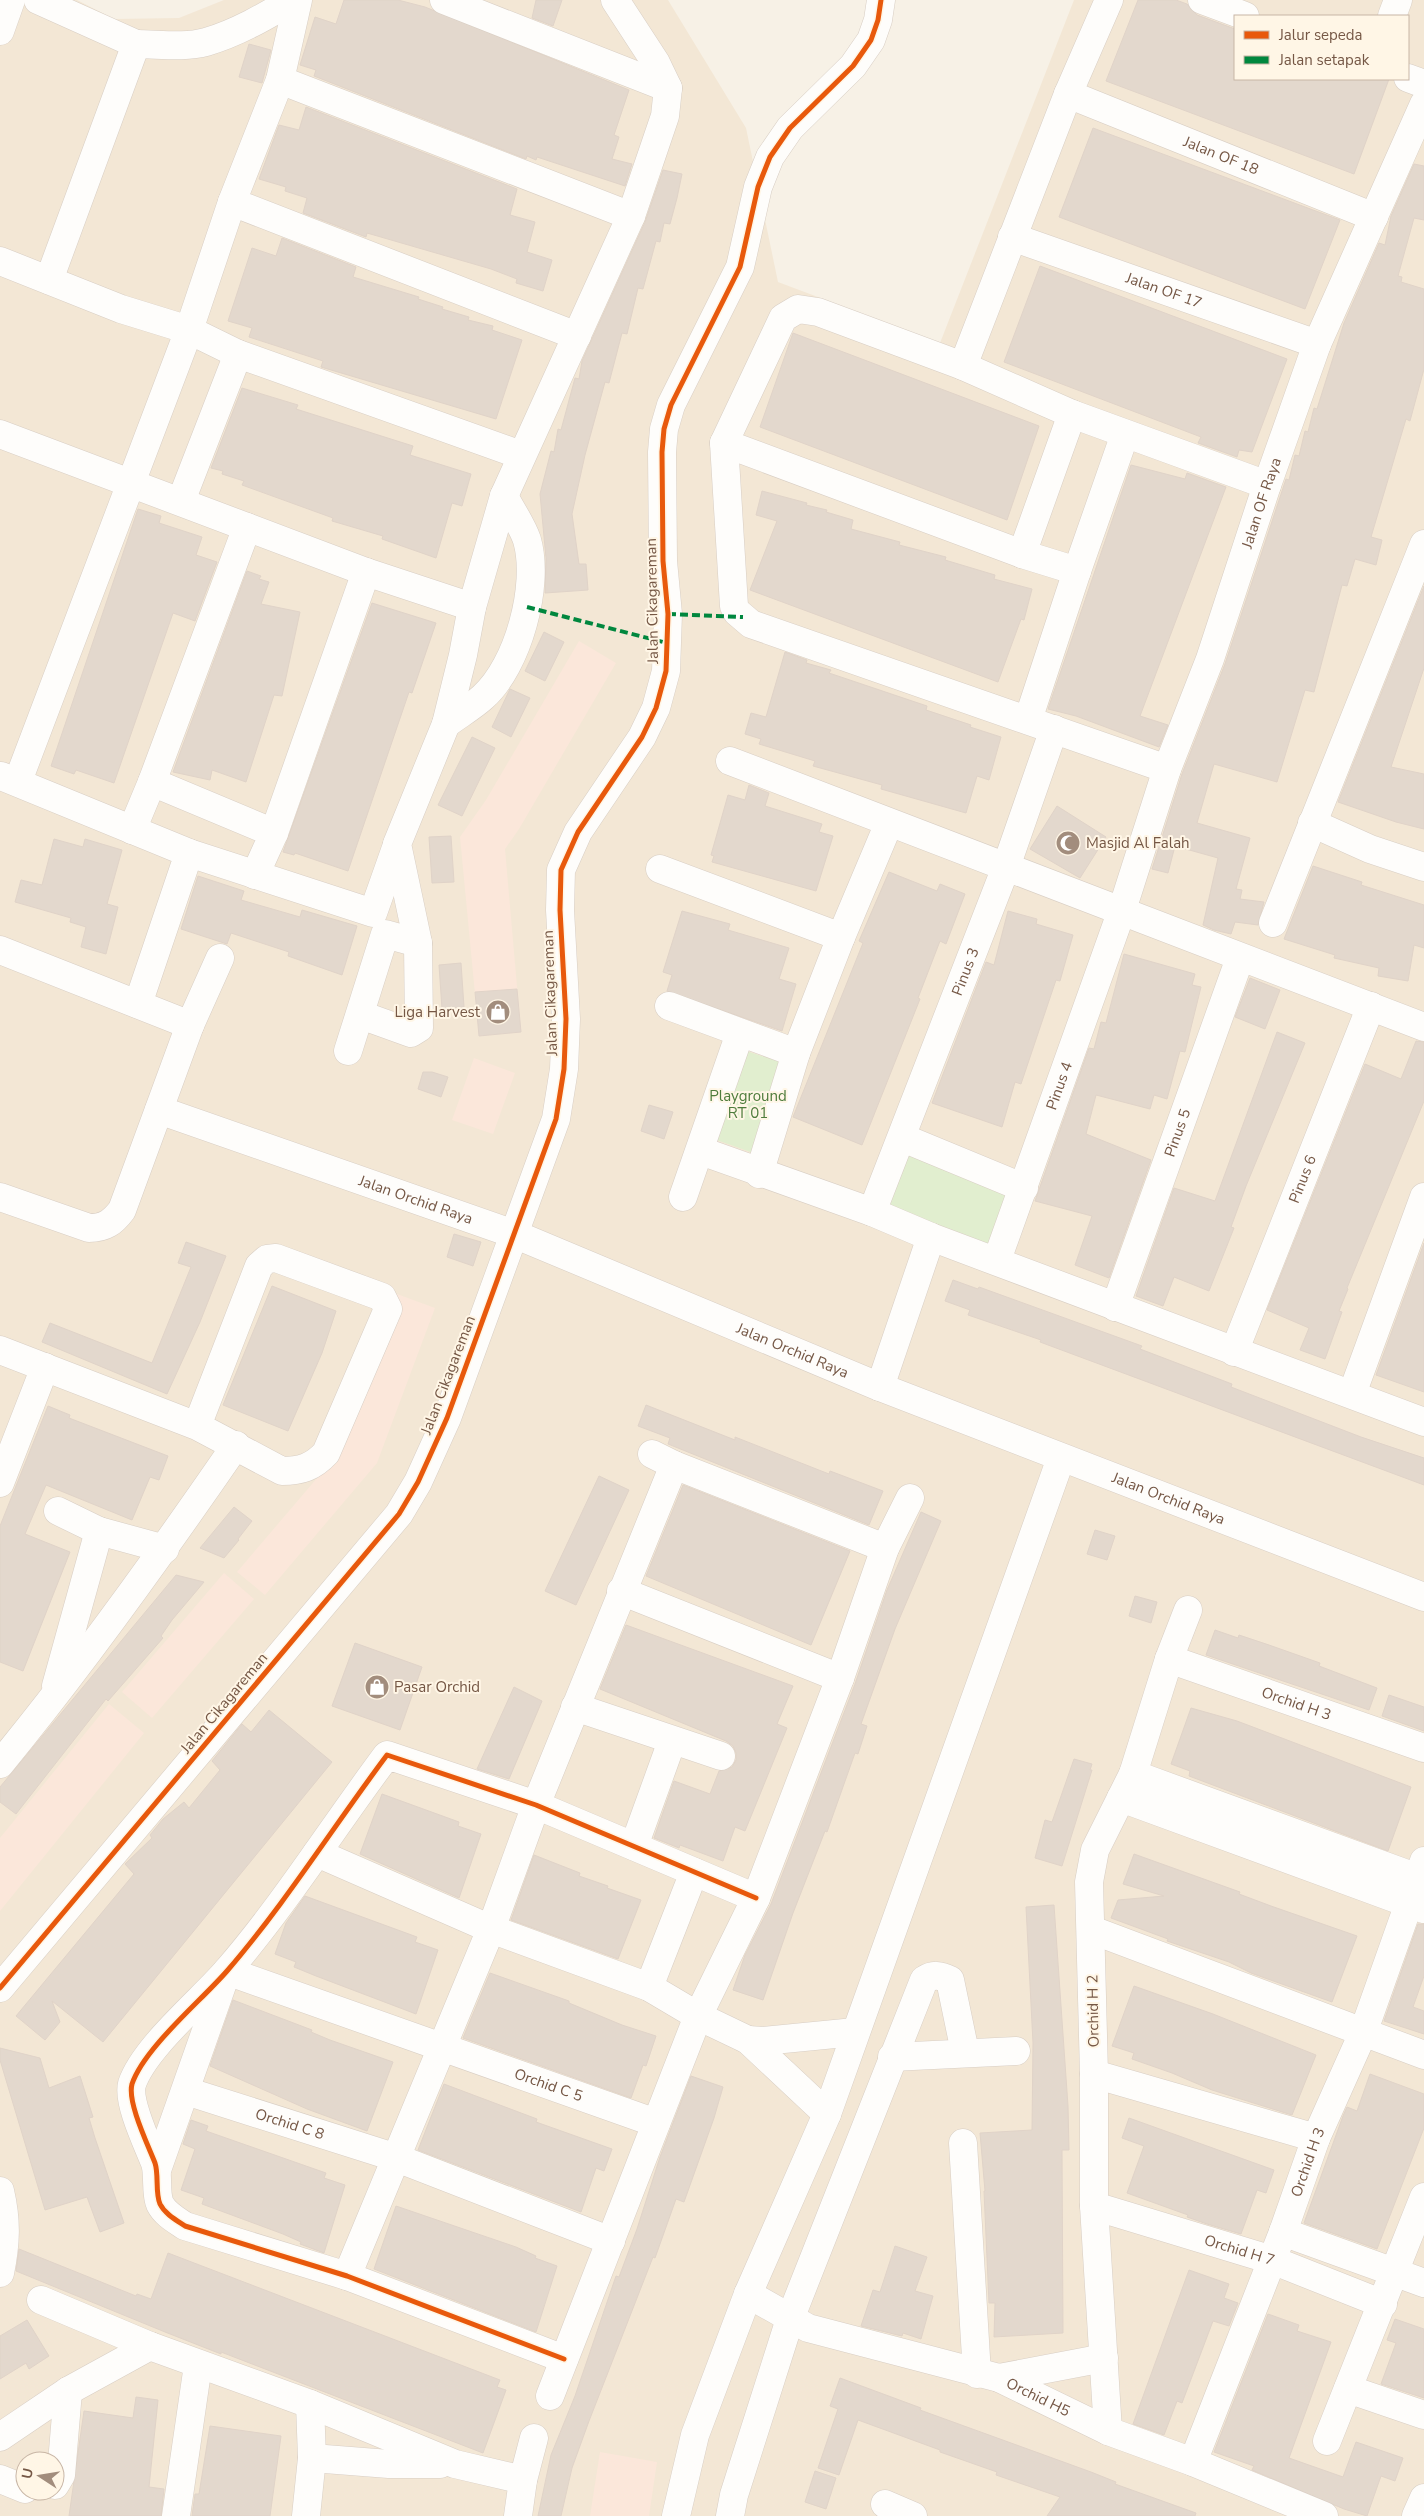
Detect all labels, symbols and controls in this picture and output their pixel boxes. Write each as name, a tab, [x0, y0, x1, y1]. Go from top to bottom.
legend	[1234, 15, 1409, 80]
text: Jalur sepeda	[1278, 25, 1363, 45]
text: Jalan setapak	[1278, 50, 1370, 70]
street label: Jalan OF 18	[1180, 131, 1262, 180]
street label: Jalan OF 17	[1122, 267, 1205, 313]
street label: Jalan OF Raya	[1237, 455, 1286, 552]
street label: Jalan Cikagareman	[641, 538, 663, 665]
mosque icon: Masjid Al Falah	[1055, 830, 1081, 856]
place label: Masjid Al Falah	[1086, 833, 1190, 853]
street label: Jalan Cikagareman	[538, 930, 562, 1057]
street label: Pinus 3	[947, 945, 984, 998]
shop icon: Liga Harvest	[485, 999, 511, 1025]
place label: Liga Harvest	[395, 1002, 481, 1022]
street label: Pinus 4	[1041, 1059, 1077, 1113]
park label: Playground RT 01	[709, 1086, 787, 1123]
street label: Pinus 5	[1160, 1106, 1195, 1160]
street label: Pinus 6	[1284, 1152, 1321, 1206]
street label: Jalan Orchid Raya	[355, 1170, 475, 1229]
street label: Jalan Cikagareman	[416, 1313, 480, 1438]
street label: Jalan Orchid Raya	[733, 1318, 852, 1383]
street label: Jalan Orchid Raya	[1108, 1467, 1228, 1529]
street label: Jalan Cikagareman	[175, 1648, 272, 1758]
shop icon: Pasar Orchid	[364, 1674, 390, 1700]
place label: Pasar Orchid	[394, 1677, 480, 1697]
street label: Orchid H 3	[1259, 1682, 1334, 1725]
street label: Orchid H 2	[1082, 1975, 1104, 2047]
street label: Orchid C 5	[511, 2064, 585, 2106]
street label: Orchid C 8	[253, 2104, 327, 2144]
street label: Orchid H 3	[1286, 2124, 1330, 2200]
street label: Orchid H 7	[1202, 2230, 1277, 2270]
street label: Orchid H5	[1003, 2373, 1074, 2421]
north arrow	[15, 2451, 65, 2501]
text: U	[17, 2466, 38, 2480]

